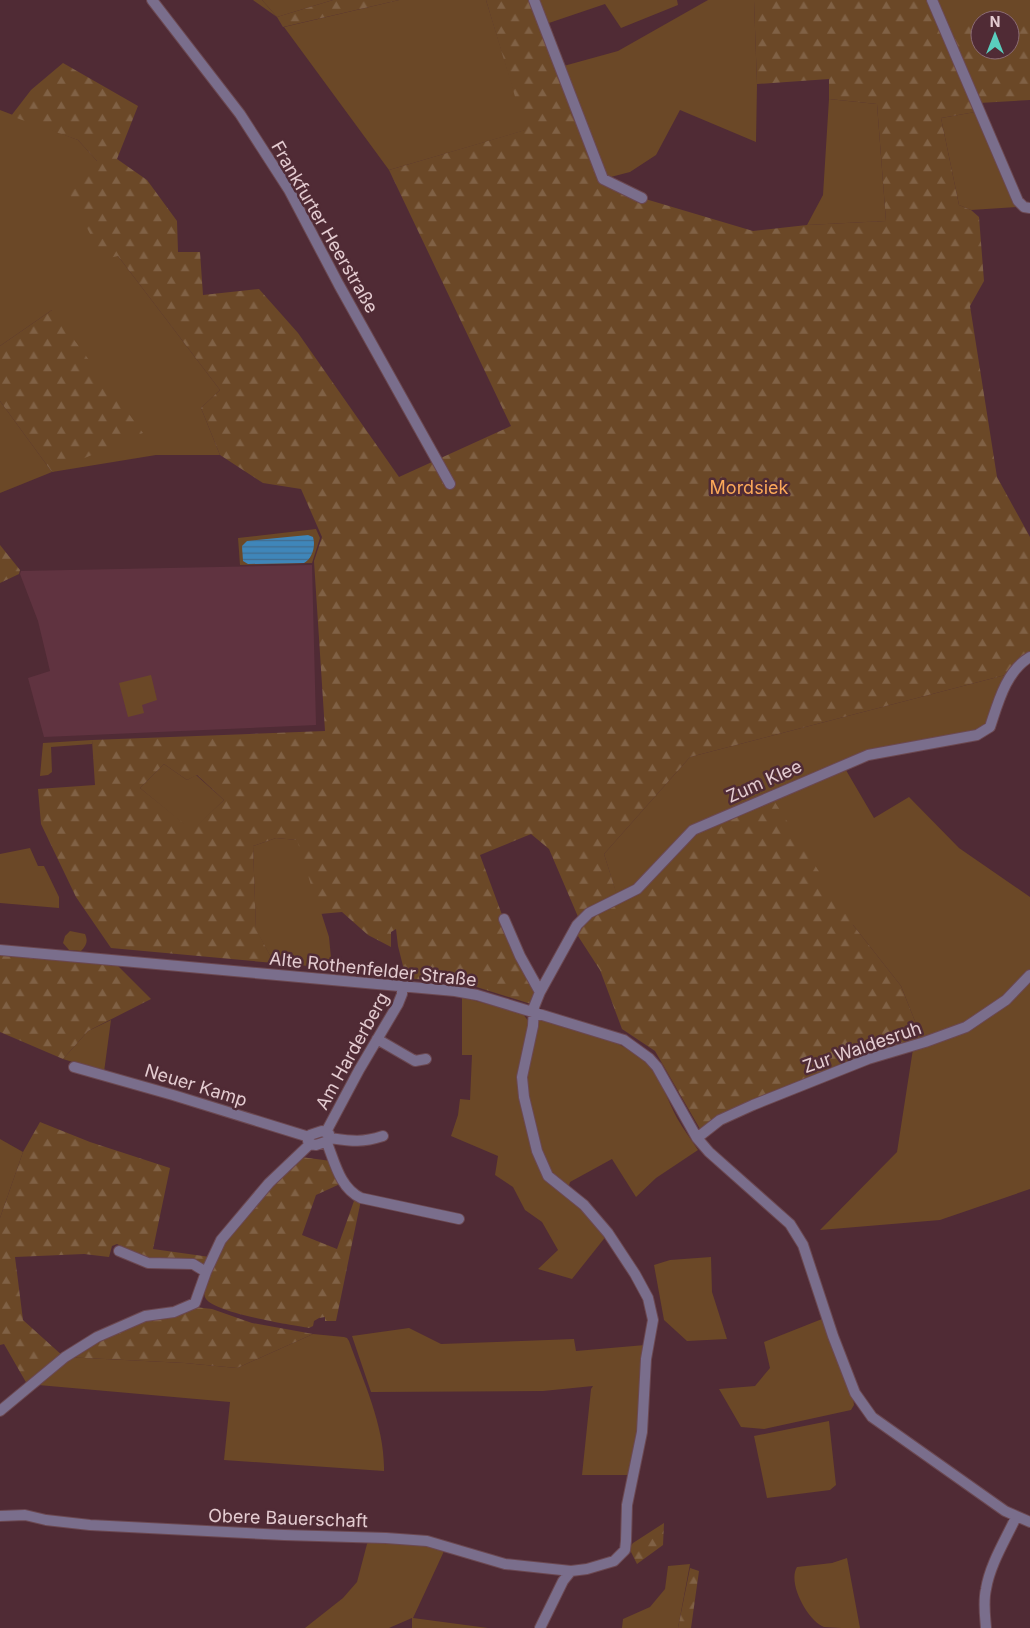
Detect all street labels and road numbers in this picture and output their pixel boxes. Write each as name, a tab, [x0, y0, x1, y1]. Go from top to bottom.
street label: Frankfurter Heerstraße	[267, 137, 383, 317]
street label: Zum Klee	[723, 755, 805, 807]
street label: Alte Rothenfelder Straße	[268, 948, 478, 990]
street label: Am Harderberg	[311, 989, 393, 1113]
street label: Zur Waldesruh	[800, 1017, 924, 1077]
street label: Neuer Kamp	[142, 1059, 250, 1111]
street label: Obere Bauerschaft	[208, 1505, 368, 1531]

